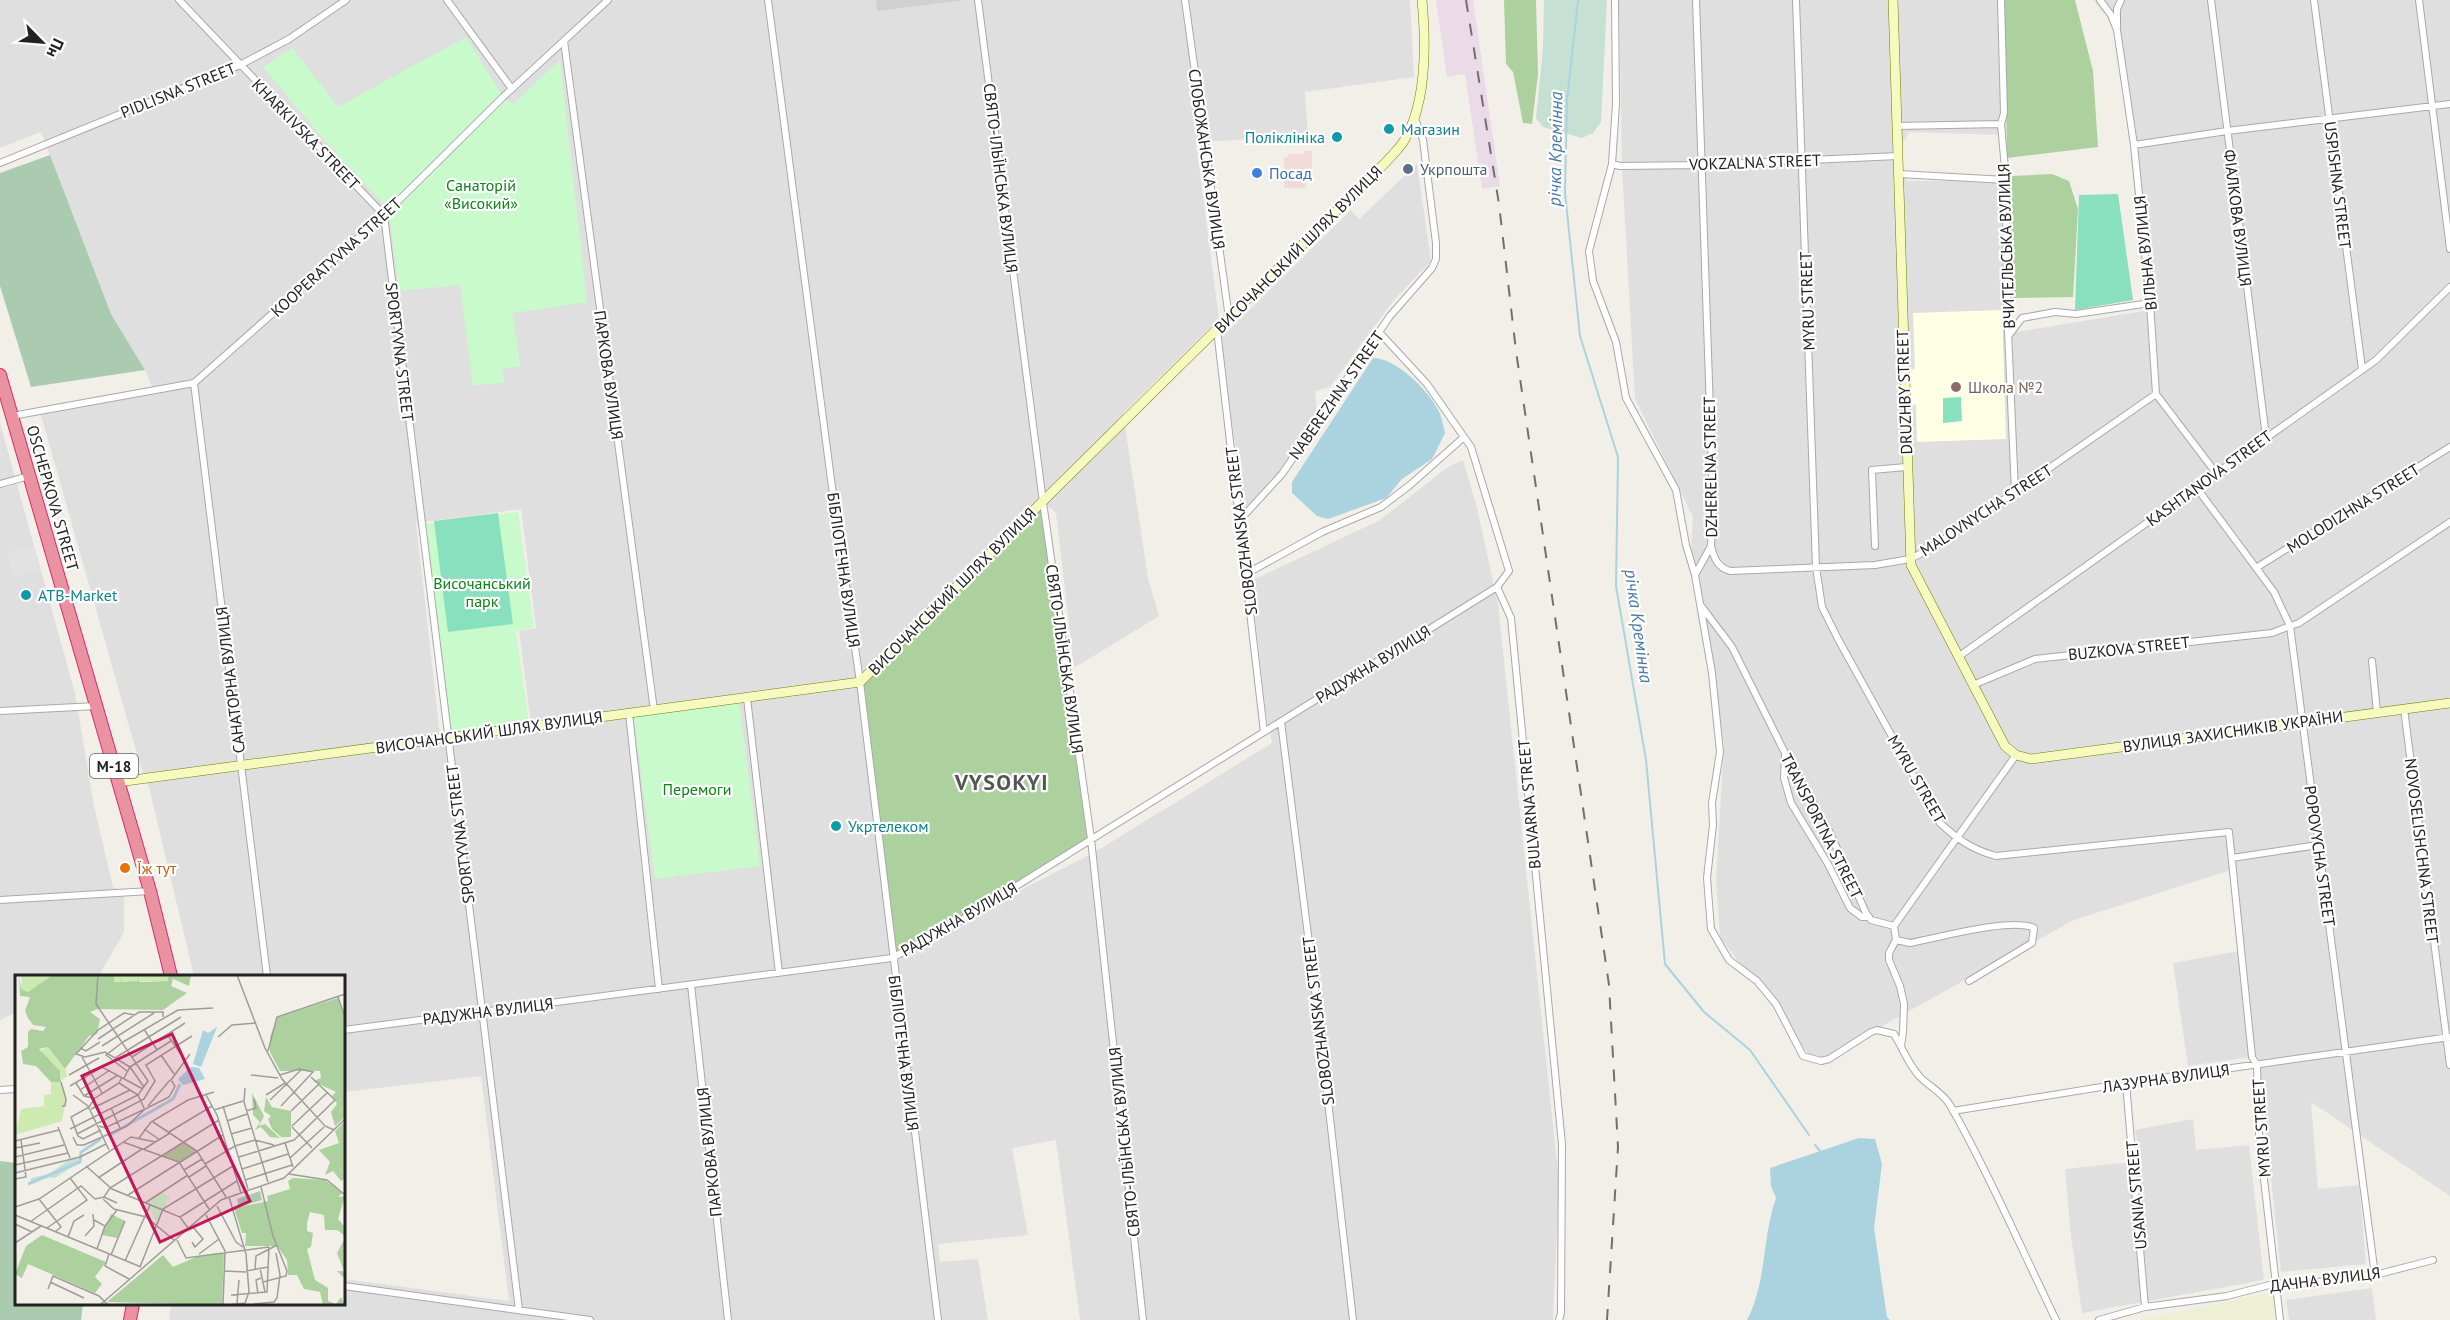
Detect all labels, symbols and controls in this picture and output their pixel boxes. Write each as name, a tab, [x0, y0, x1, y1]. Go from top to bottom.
north arrow	[12, 12, 72, 72]
text: Пн	[43, 36, 69, 61]
street label: PIDLISNA STREET	[118, 58, 238, 122]
street label: СЛОБОЖАНСЬКА ВУЛИЦЯ	[1184, 68, 1230, 250]
street label: KHARKIVSKA STREET	[248, 74, 364, 194]
street label: СВЯТО-ІЛЬЇНСЬКА ВУЛИЦЯ	[979, 82, 1023, 274]
water label: річка Кремінна	[1542, 91, 1568, 208]
place label: Магазин	[1401, 119, 1460, 139]
street label: USPISHNA STREET	[2320, 120, 2356, 250]
marker: Магазин	[1382, 122, 1396, 136]
place label: Поліклініка	[1245, 127, 1325, 147]
marker: Поліклініка	[1330, 130, 1344, 144]
street label: ФІАЛКОВА ВУЛИЦЯ	[2220, 148, 2256, 288]
street label: VOKZALNA STREET	[1688, 150, 1821, 174]
place label: Укрпошта	[1420, 159, 1488, 179]
street label: ВИСОЧАНСЬКИЙ ШЛЯХ ВУЛИЦЯ	[1210, 161, 1386, 337]
marker: Укрпошта	[1401, 162, 1415, 176]
place label: Посад	[1269, 163, 1312, 183]
street label: ВЧИТЕЛЬСЬКА ВУЛИЦЯ	[1993, 163, 2019, 329]
marker: Посад	[1250, 166, 1264, 180]
park label: Санаторій «Високий»	[444, 175, 518, 213]
street label: KOOPERATYVNA STREET	[266, 193, 406, 321]
street label: ВІЛЬНА ВУЛИЦЯ	[2129, 195, 2161, 311]
street label: MYRU STREET	[1795, 251, 1819, 351]
street label: SPORTYVNA STREET	[382, 281, 418, 423]
street label: ПАРКОВА ВУЛИЦЯ	[590, 309, 628, 441]
street label: NABEREZHNA STREET	[1284, 327, 1388, 463]
street label: DRUZHBY STREET	[1892, 329, 1916, 455]
place label: Школа №2	[1968, 377, 2043, 397]
marker: Школа №2	[1949, 380, 1963, 394]
street label: DZHERELNA STREET	[1699, 396, 1721, 538]
street label: OSCHEPKOVA STREET	[23, 423, 83, 573]
street label: KASHTANOVA STREET	[2142, 426, 2276, 530]
street label: SLOBOZHANSKA STREET	[1221, 445, 1261, 617]
street label: MOLODIZHNA STREET	[2283, 459, 2423, 557]
street label: MALOVNYCHA STREET	[1916, 460, 2056, 560]
street label: БІБЛІОТЕЧНА ВУЛИЦЯ	[823, 491, 865, 649]
street label: ВИСОЧАНСЬКИЙ ШЛЯХ ВУЛИЦЯ	[864, 503, 1040, 679]
street label: СВЯТО-ІЛЬЇНСЬКА ВУЛИЦЯ	[1042, 563, 1088, 755]
water label: річка Кремінна	[1619, 567, 1658, 685]
park label: Височанський парк	[433, 573, 531, 611]
place label: ATB-Market	[38, 585, 118, 605]
marker: ATB-Market	[19, 588, 33, 602]
street label: САНАТОРНА ВУЛИЦЯ	[211, 606, 249, 754]
street label: РАДУЖНА ВУЛИЦЯ	[1312, 621, 1434, 707]
street label: BUZKOVA STREET	[2067, 632, 2191, 664]
street label: ВИСОЧАНСЬКИЙ ШЛЯХ ВУЛИЦЯ	[374, 706, 604, 758]
street label: ВУЛИЦЯ ЗАХИСНИКІВ УКРАЇНИ	[2122, 706, 2344, 756]
street label: MYRU STREET	[1884, 731, 1950, 827]
street label: BULVARNA STREET	[1513, 738, 1545, 870]
street label: TRANSPORTNA STREET	[1777, 750, 1867, 902]
road number: М-18	[90, 754, 138, 778]
street label: NOVOSELISHCHNA STREET	[2401, 757, 2443, 945]
street label: SPORTYVNA STREET	[442, 763, 478, 905]
district label: VYSOKYI	[954, 768, 1049, 796]
park label: Перемоги	[663, 779, 732, 799]
street label: POPOVYCHA STREET	[2300, 784, 2340, 928]
place label: Укртелеком	[848, 816, 929, 836]
marker: Укртелеком	[829, 819, 843, 833]
place label: Їж тут	[137, 858, 177, 878]
marker: Їж тут	[118, 861, 132, 875]
street label: РАДУЖНА ВУЛИЦЯ	[897, 877, 1021, 961]
street label: SLOBOZHANSKA STREET	[1298, 935, 1338, 1107]
street label: БІБЛІОТЕЧНА ВУЛИЦЯ	[885, 974, 923, 1132]
inset map	[15, 975, 345, 1305]
street label: РАДУЖНА ВУЛИЦЯ	[421, 993, 555, 1029]
street label: СВЯТО-ІЛЬЇНСЬКА ВУЛИЦЯ	[1104, 1046, 1144, 1238]
street label: ЛАЗУРНА ВУЛИЦЯ	[2100, 1059, 2231, 1097]
street label: MYRU STREET	[2248, 1078, 2274, 1178]
street label: ПАРКОВА ВУЛИЦЯ	[692, 1086, 726, 1218]
street label: USANIA STREET	[2121, 1139, 2151, 1250]
street label: ДАЧНА ВУЛИЦЯ	[2269, 1262, 2381, 1296]

